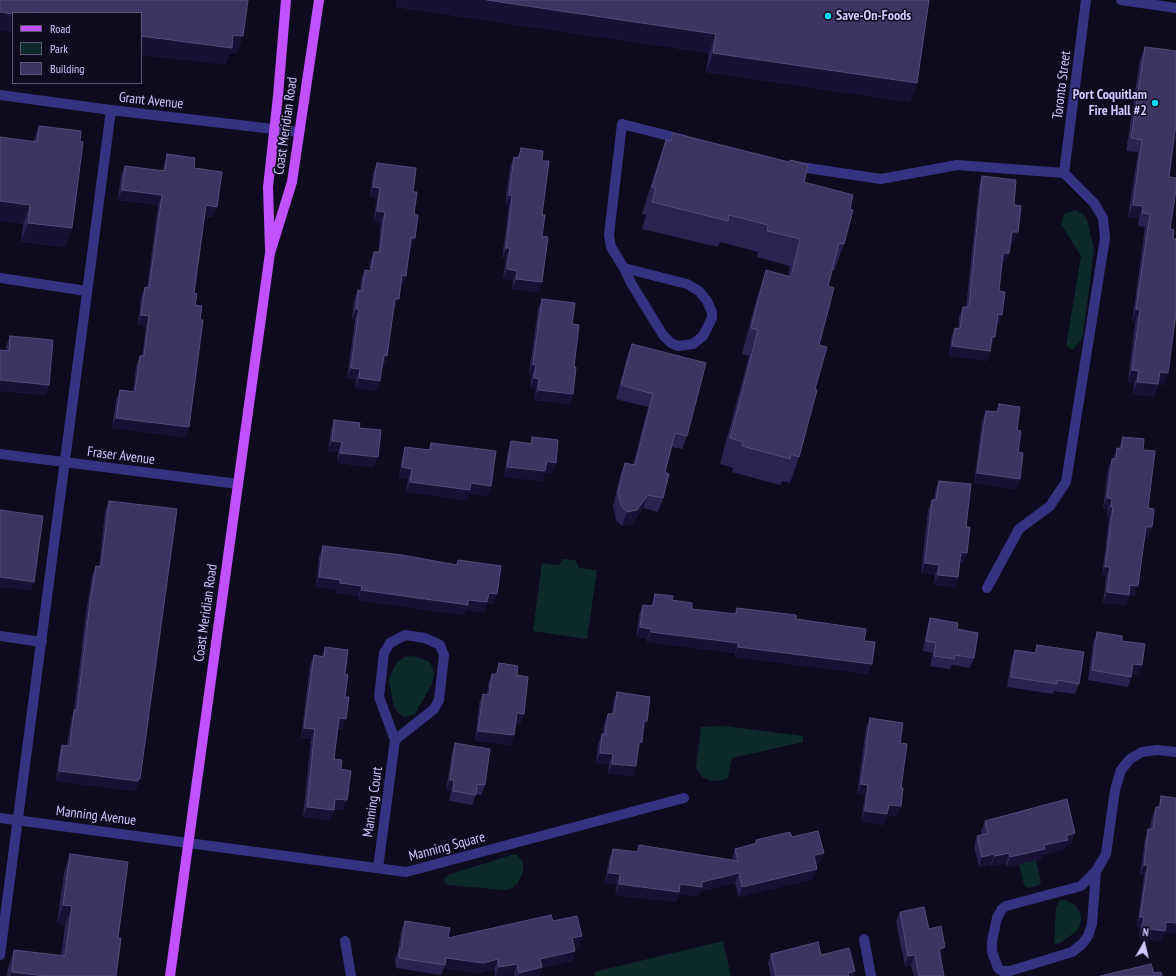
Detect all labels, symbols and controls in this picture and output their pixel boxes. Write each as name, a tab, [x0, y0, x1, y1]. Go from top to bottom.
place label: Save-On-Foods	[836, 8, 911, 24]
marker: Save-On-Foods	[823, 11, 833, 21]
legend	[12, 12, 142, 84]
text: Road	[50, 21, 70, 36]
text: Park	[50, 41, 68, 56]
street label: Toronto Street	[1049, 50, 1075, 120]
text: Building	[50, 61, 85, 76]
street label: Coast Meridian Road	[271, 76, 301, 176]
place label: Port Coquitlam Fire Hall #2	[1073, 87, 1147, 120]
street label: Grant Avenue	[118, 89, 184, 113]
marker: Port Coquitlam Fire Hall #2	[1150, 98, 1160, 108]
street label: Fraser Avenue	[86, 444, 156, 468]
street label: Coast Meridian Road	[191, 563, 221, 663]
street label: Manning Court	[360, 766, 386, 838]
street label: Manning Avenue	[55, 803, 137, 829]
street label: Manning Square	[407, 829, 487, 865]
north arrow	[1124, 924, 1164, 964]
text: N	[1142, 925, 1150, 939]

